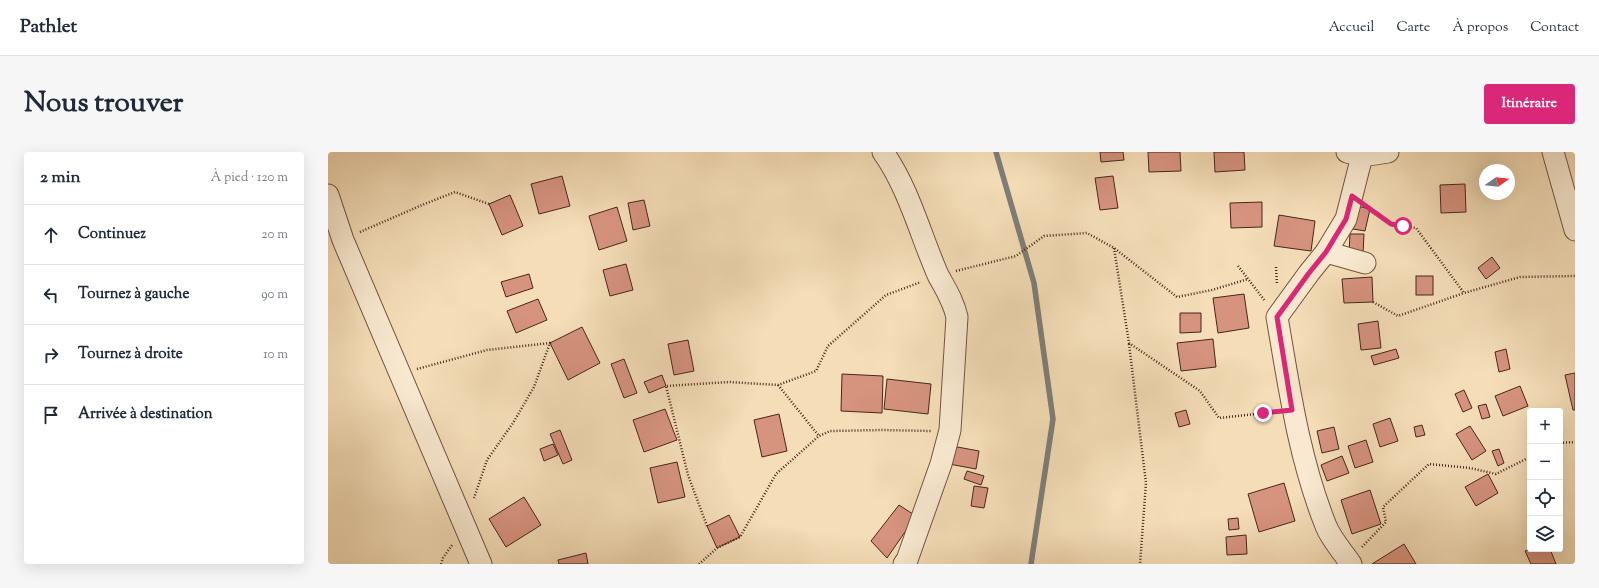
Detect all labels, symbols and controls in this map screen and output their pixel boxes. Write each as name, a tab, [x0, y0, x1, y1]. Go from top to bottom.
text: Pathlet	[20, 14, 77, 41]
text: Accueil	[1329, 18, 1374, 38]
text: Carte	[1396, 18, 1430, 38]
text: À propos	[1452, 18, 1508, 38]
text: Contact	[1530, 18, 1579, 38]
text: Nous trouver	[24, 84, 183, 124]
button: Itinéraire	[1484, 84, 1575, 124]
north arrow	[1479, 164, 1515, 200]
text: 2 min	[40, 166, 81, 190]
text: À pied · 120 m	[211, 169, 288, 187]
route start	[1394, 217, 1412, 235]
icon: ahead	[40, 224, 62, 246]
text: Continuez	[78, 224, 146, 245]
text: 20 m	[262, 226, 288, 244]
icon: left	[40, 284, 62, 306]
text: Tournez à gauche	[78, 284, 189, 305]
text: 90 m	[261, 286, 288, 304]
icon: right	[40, 344, 62, 366]
text: Tournez à droite	[78, 344, 183, 365]
text: 10 m	[263, 346, 288, 364]
icon: arrive	[40, 404, 62, 426]
text: Arrivée à destination	[78, 404, 213, 425]
route end	[1254, 404, 1272, 422]
map controls	[1527, 408, 1563, 552]
button: +	[1527, 408, 1563, 444]
button: −	[1527, 444, 1563, 480]
button: locate	[1527, 480, 1563, 516]
button: layers	[1527, 516, 1563, 552]

